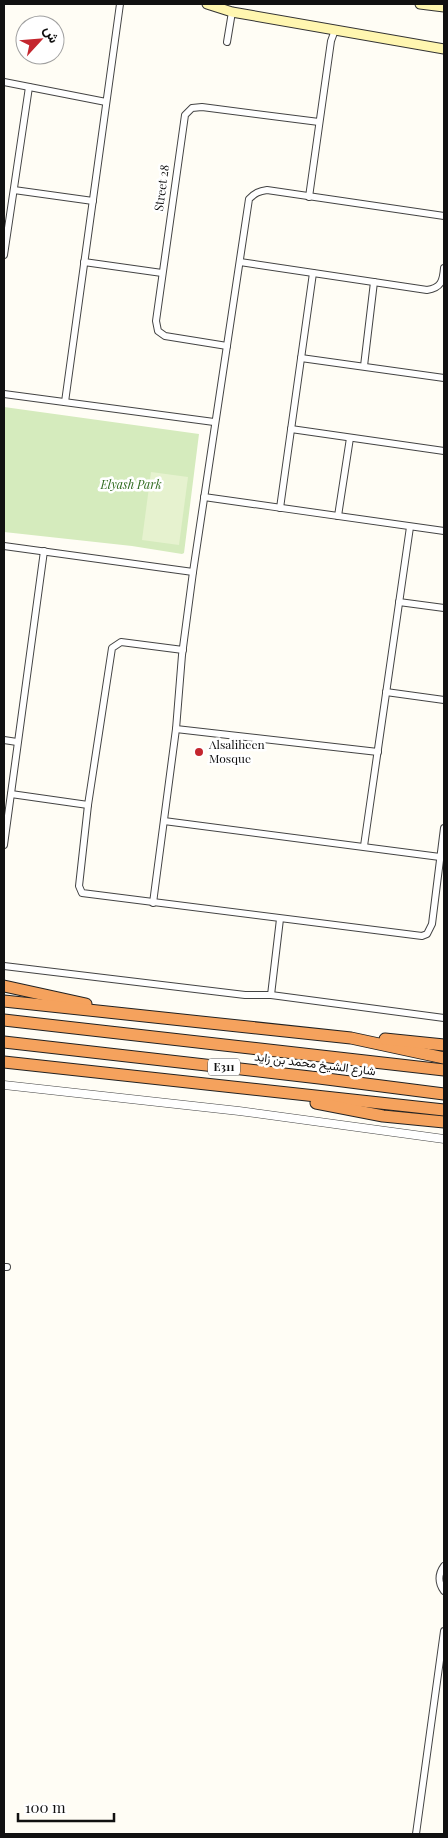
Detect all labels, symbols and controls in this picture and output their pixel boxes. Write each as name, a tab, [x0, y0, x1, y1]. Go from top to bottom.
north arrow	[15, 15, 65, 65]
text: ش	[40, 22, 64, 46]
street label: Street 28	[150, 163, 172, 212]
park label: Elyash Park	[99, 476, 162, 492]
place label: Alsaliheen Mosque	[208, 736, 265, 766]
marker: Alsaliheen Mosque	[193, 746, 205, 758]
street label: شارع الشيخ محمد بن زايد	[253, 1048, 377, 1080]
road number: E311	[208, 1058, 240, 1076]
scale bar	[18, 1790, 114, 1822]
text: 100 m	[25, 1797, 66, 1817]

